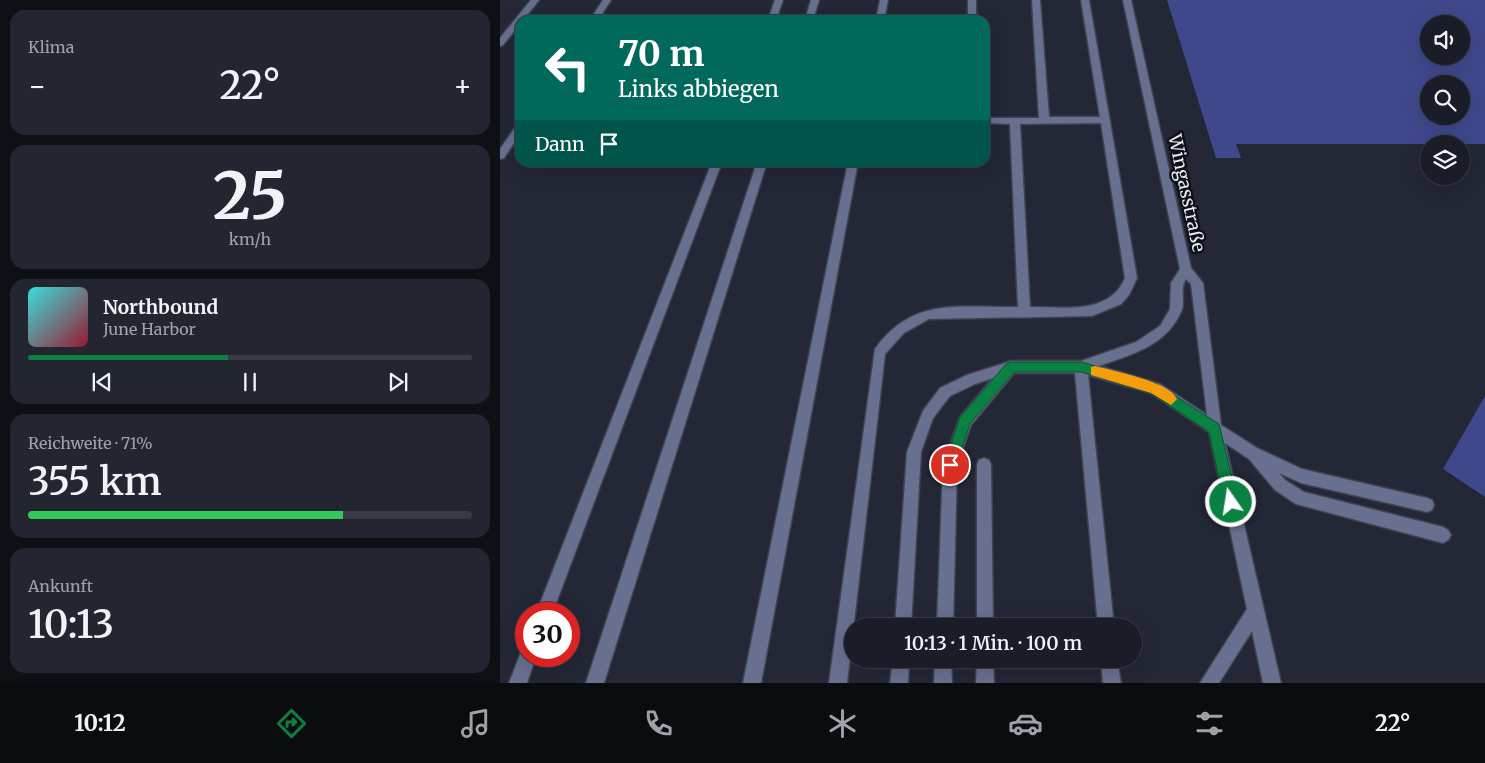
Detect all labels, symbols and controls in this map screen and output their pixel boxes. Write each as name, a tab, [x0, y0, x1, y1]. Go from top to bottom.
map controls	[1420, 15, 1470, 185]
button: sound	[1420, 15, 1470, 65]
text: 70 m	[618, 32, 705, 76]
icon: left	[535, 35, 600, 100]
text: Klima	[28, 37, 74, 57]
text: 22°	[219, 62, 281, 109]
text: −	[28, 68, 47, 104]
text: +	[453, 68, 472, 104]
text: Links abbiegen	[618, 75, 779, 103]
button: search	[1420, 75, 1470, 125]
icon: arrive	[595, 130, 623, 158]
street label: Wingasstraße	[1163, 131, 1211, 254]
text: Dann	[535, 132, 585, 156]
button: layers	[1420, 135, 1470, 185]
text: 25	[213, 155, 287, 237]
text: km/h	[229, 229, 271, 249]
text: Northbound	[103, 295, 218, 319]
text: June Harbor	[103, 319, 196, 339]
icon: previous	[88, 368, 116, 396]
icon: pause	[236, 368, 264, 396]
icon: next	[384, 368, 412, 396]
text: Reichweite · 71%	[28, 433, 153, 453]
pin	[929, 444, 971, 486]
icon: arrive	[936, 451, 964, 479]
text: 355 km	[28, 458, 162, 505]
position arrow	[1204, 475, 1256, 527]
text: Ankunft	[28, 576, 93, 596]
text: 10:13	[28, 601, 114, 648]
speed limit sign: 30	[515, 602, 580, 667]
text: 10:13 · 1 Min. · 100 m	[904, 631, 1082, 655]
icon: directions	[274, 706, 309, 741]
icon: music	[458, 706, 493, 741]
icon: phone	[641, 706, 676, 741]
icon: climate	[825, 706, 860, 741]
icon: car	[1008, 706, 1043, 741]
icon: filters	[1192, 706, 1227, 741]
text: 10:12	[74, 709, 126, 737]
text: 22°	[1375, 709, 1411, 737]

